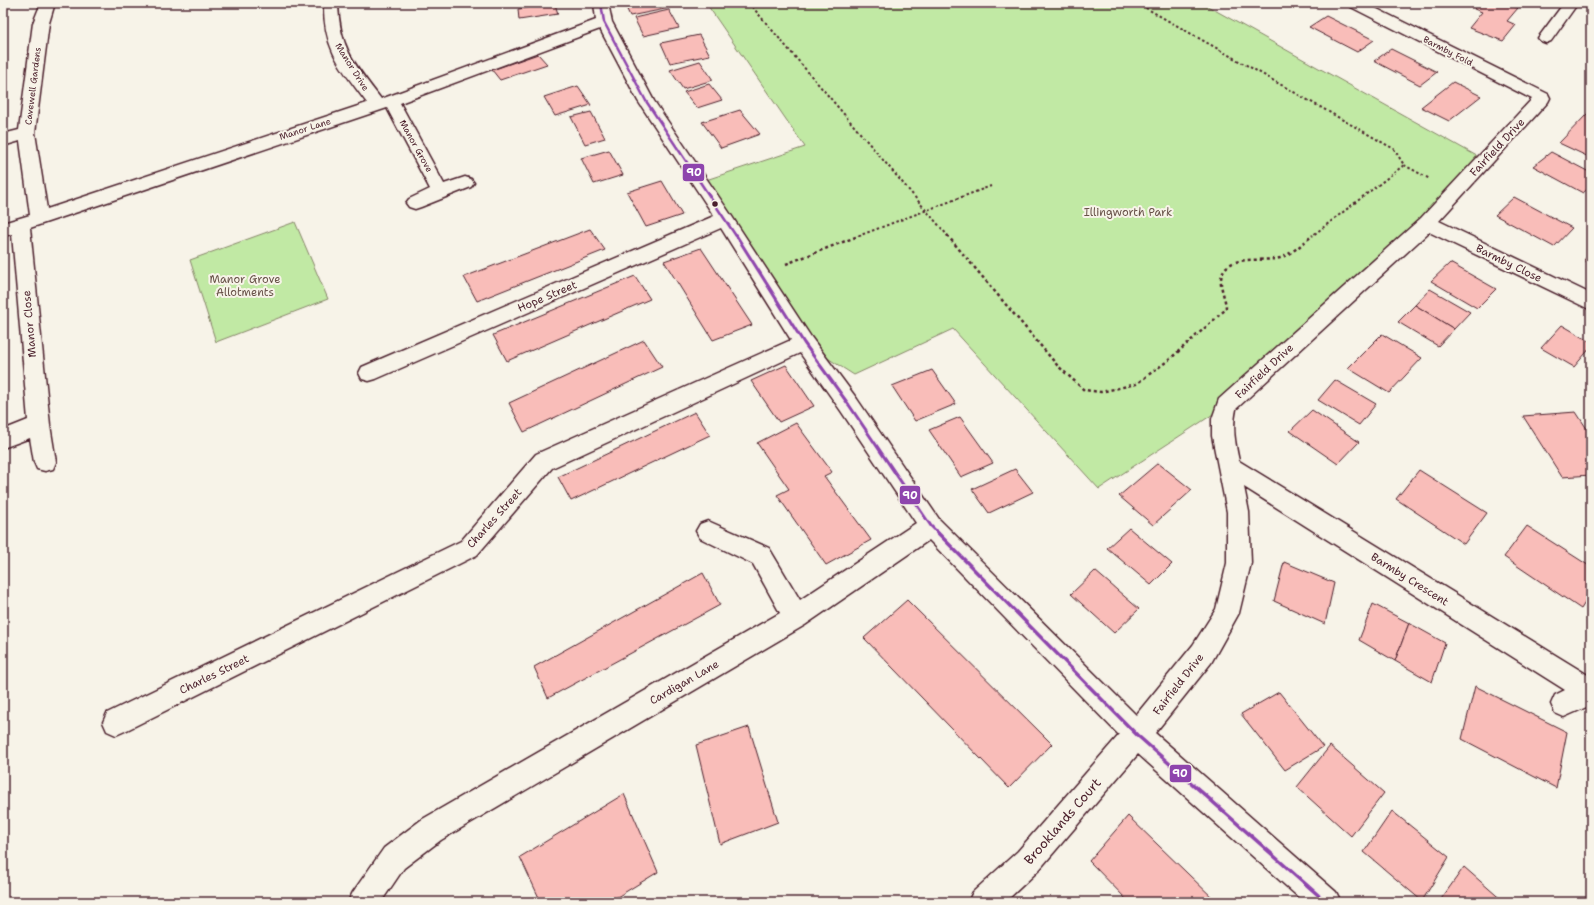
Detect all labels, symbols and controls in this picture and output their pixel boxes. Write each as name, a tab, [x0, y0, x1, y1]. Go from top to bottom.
street label: Barmby Fold	[1421, 33, 1475, 69]
street label: Manor Drive	[332, 41, 372, 93]
street label: Cavewell Gardens	[22, 46, 44, 126]
street label: Manor Lane	[278, 115, 332, 143]
street label: Fairfield Drive	[1466, 115, 1528, 180]
street label: Manor Grove	[397, 118, 435, 174]
line badge: 90	[682, 163, 705, 182]
text: 90	[686, 165, 702, 180]
unlabelled marker	[710, 199, 720, 209]
park label: Illingworth Park	[1084, 205, 1172, 220]
street label: Barmby Close	[1473, 241, 1544, 286]
park label: Manor Grove Allotments	[209, 272, 281, 300]
street label: Hope Street	[515, 277, 579, 316]
street label: Manor Close	[19, 290, 40, 358]
street label: Fairfield Drive	[1232, 340, 1297, 402]
street label: Charles Street	[463, 485, 525, 551]
line badge: 90	[899, 485, 921, 505]
text: 90	[902, 488, 918, 503]
street label: Barmby Crescent	[1368, 549, 1452, 610]
street label: Fairfield Drive	[1150, 650, 1207, 718]
street label: Charles Street	[177, 651, 252, 698]
street label: Cardigan Lane	[647, 657, 722, 708]
line badge: 90	[1169, 764, 1192, 783]
text: 90	[1172, 766, 1188, 781]
street label: Brooklands Court	[1020, 774, 1105, 868]

